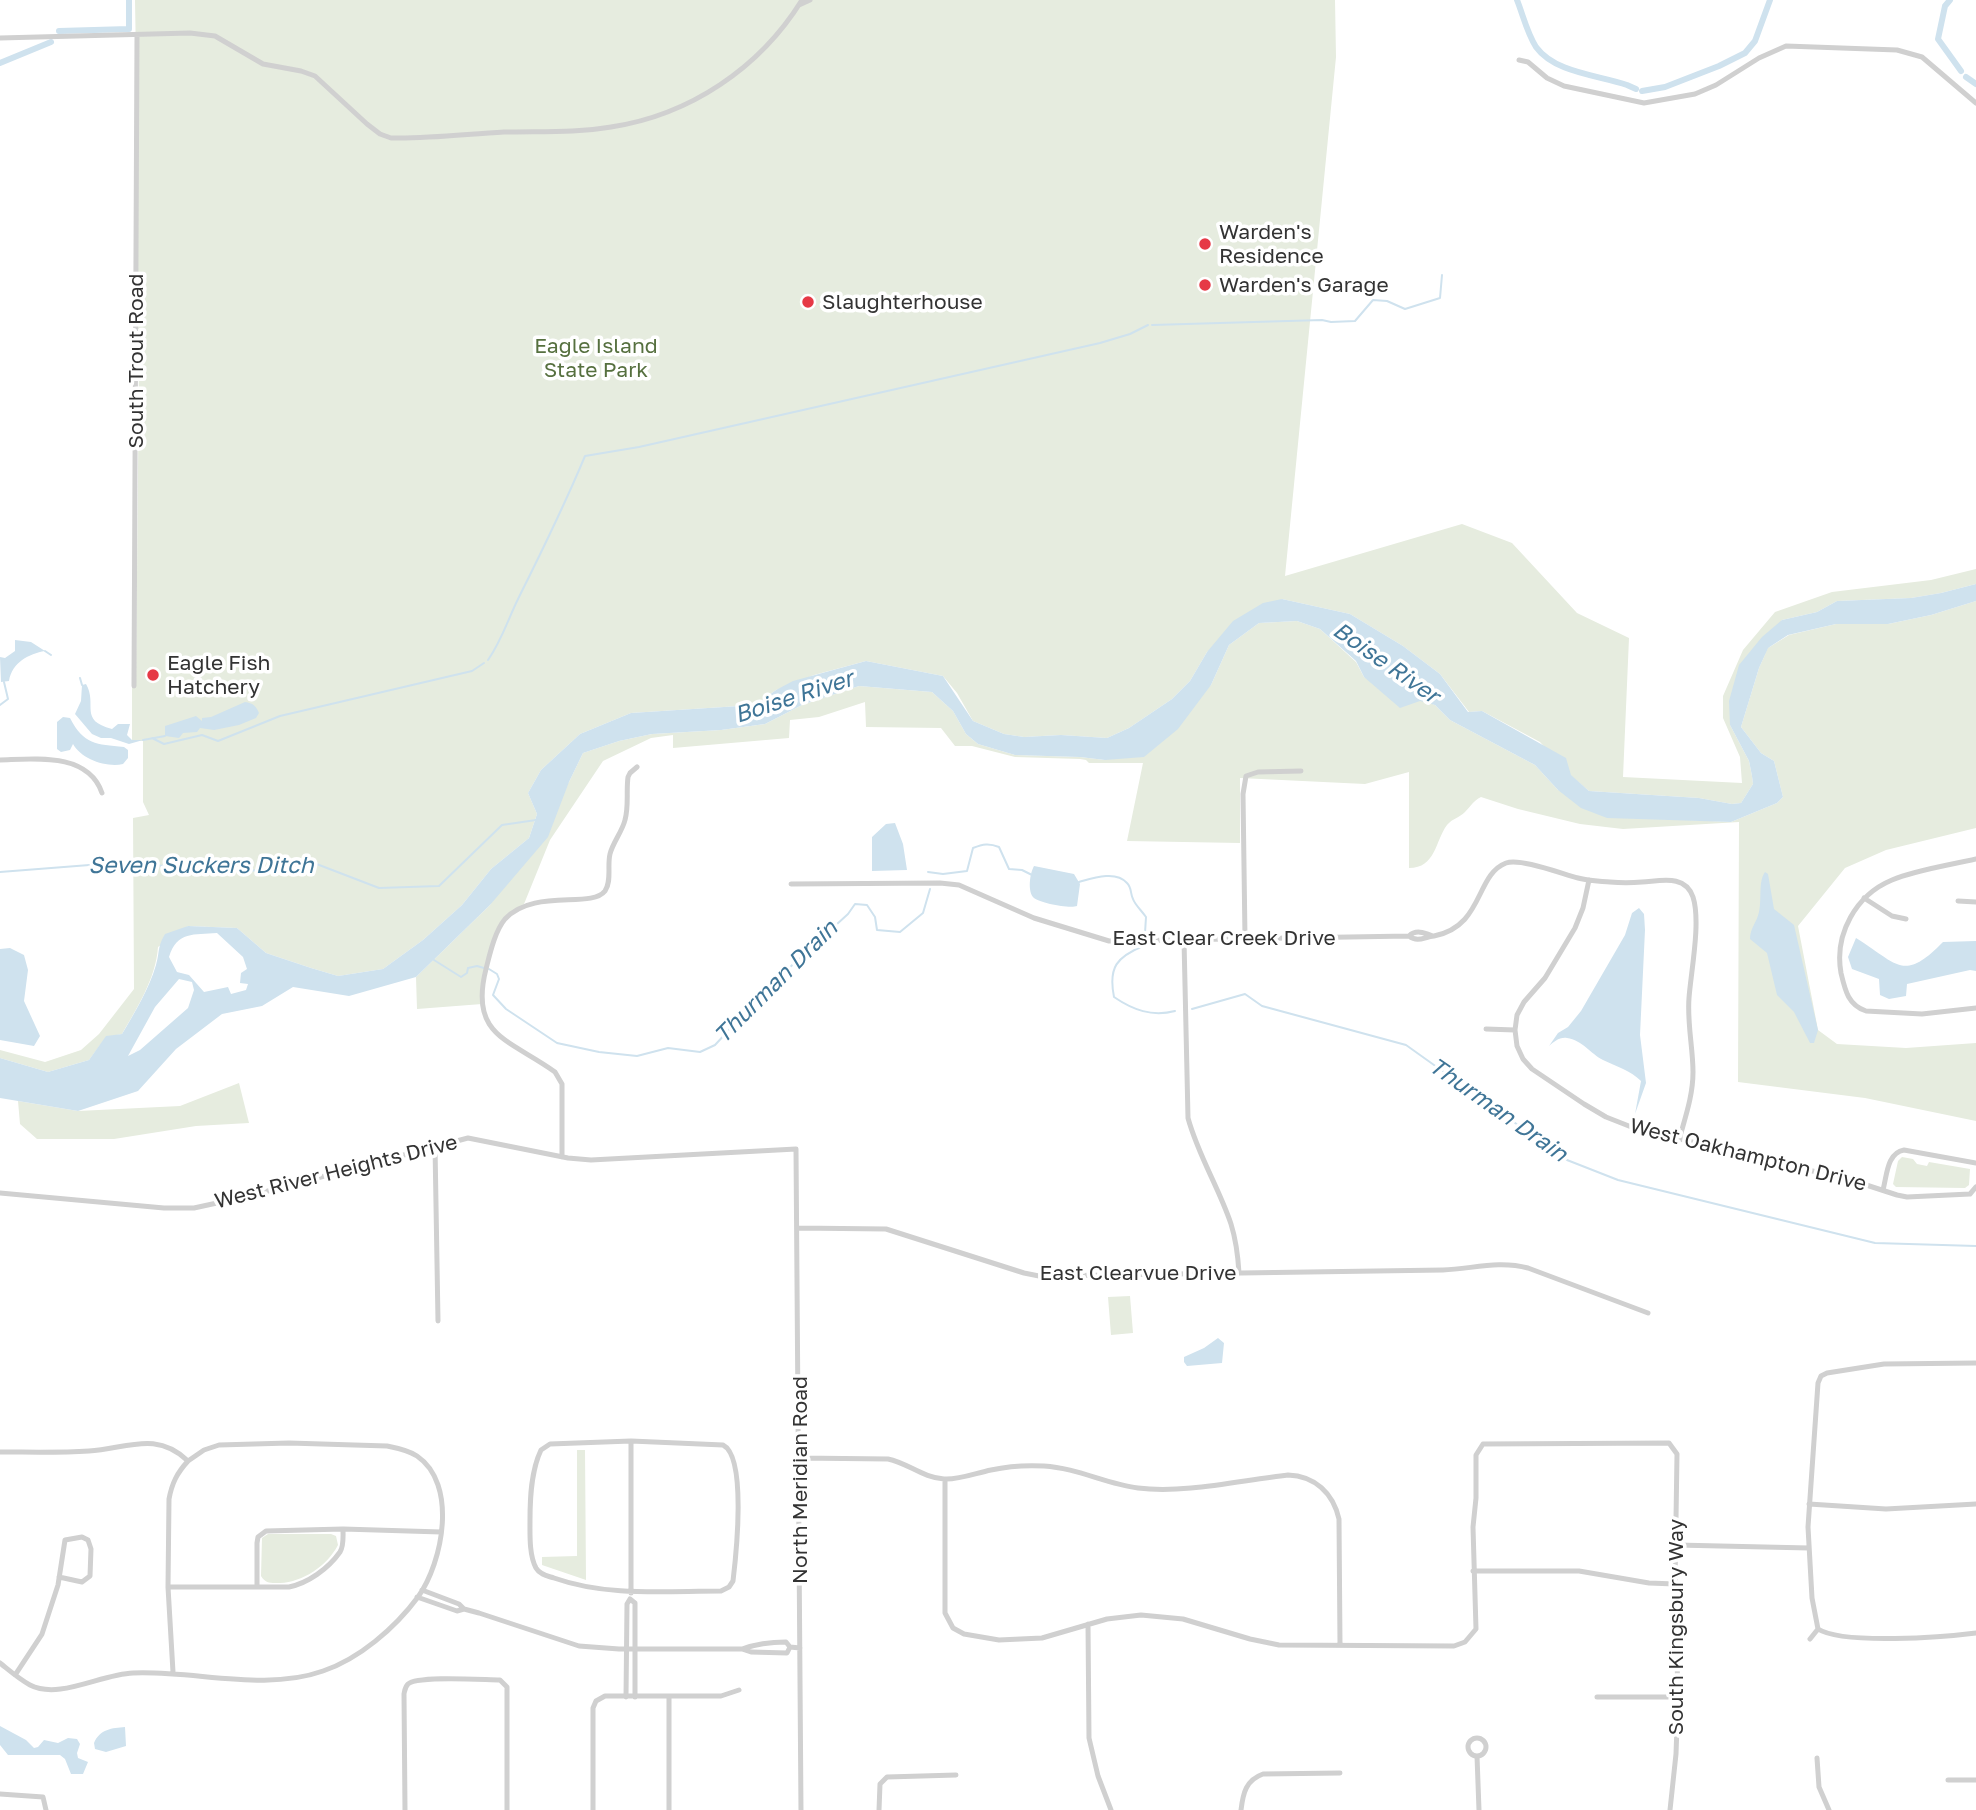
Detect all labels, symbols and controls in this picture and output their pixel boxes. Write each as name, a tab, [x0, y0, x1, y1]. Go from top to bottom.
place label: Warden's Residence	[1219, 219, 1324, 269]
marker: Warden's Residence	[1197, 236, 1213, 252]
place label: Warden's Garage	[1219, 272, 1389, 298]
street label: South Trout Road	[123, 274, 149, 448]
marker: Warden's Garage	[1197, 277, 1213, 293]
place label: Slaughterhouse	[822, 289, 983, 315]
marker: Slaughterhouse	[800, 294, 816, 310]
park label: Eagle Island State Park	[534, 333, 658, 383]
water label: Boise River	[1328, 616, 1444, 710]
place label: Eagle Fish Hatchery	[167, 650, 270, 700]
water label: Boise River	[731, 665, 857, 729]
marker: Eagle Fish Hatchery	[145, 667, 161, 683]
water label: Seven Suckers Ditch	[88, 852, 314, 880]
water label: Thurman Drain	[709, 915, 843, 1049]
street label: East Clear Creek Drive	[1112, 925, 1336, 951]
water label: Thurman Drain	[1423, 1052, 1573, 1168]
street label: West Oakhampton Drive	[1627, 1113, 1869, 1197]
street label: West River Heights Drive	[212, 1130, 460, 1214]
street label: East Clearvue Drive	[1040, 1260, 1236, 1286]
street label: North Meridian Road	[787, 1376, 813, 1584]
street label: South Kingsbury Way	[1663, 1519, 1689, 1735]

